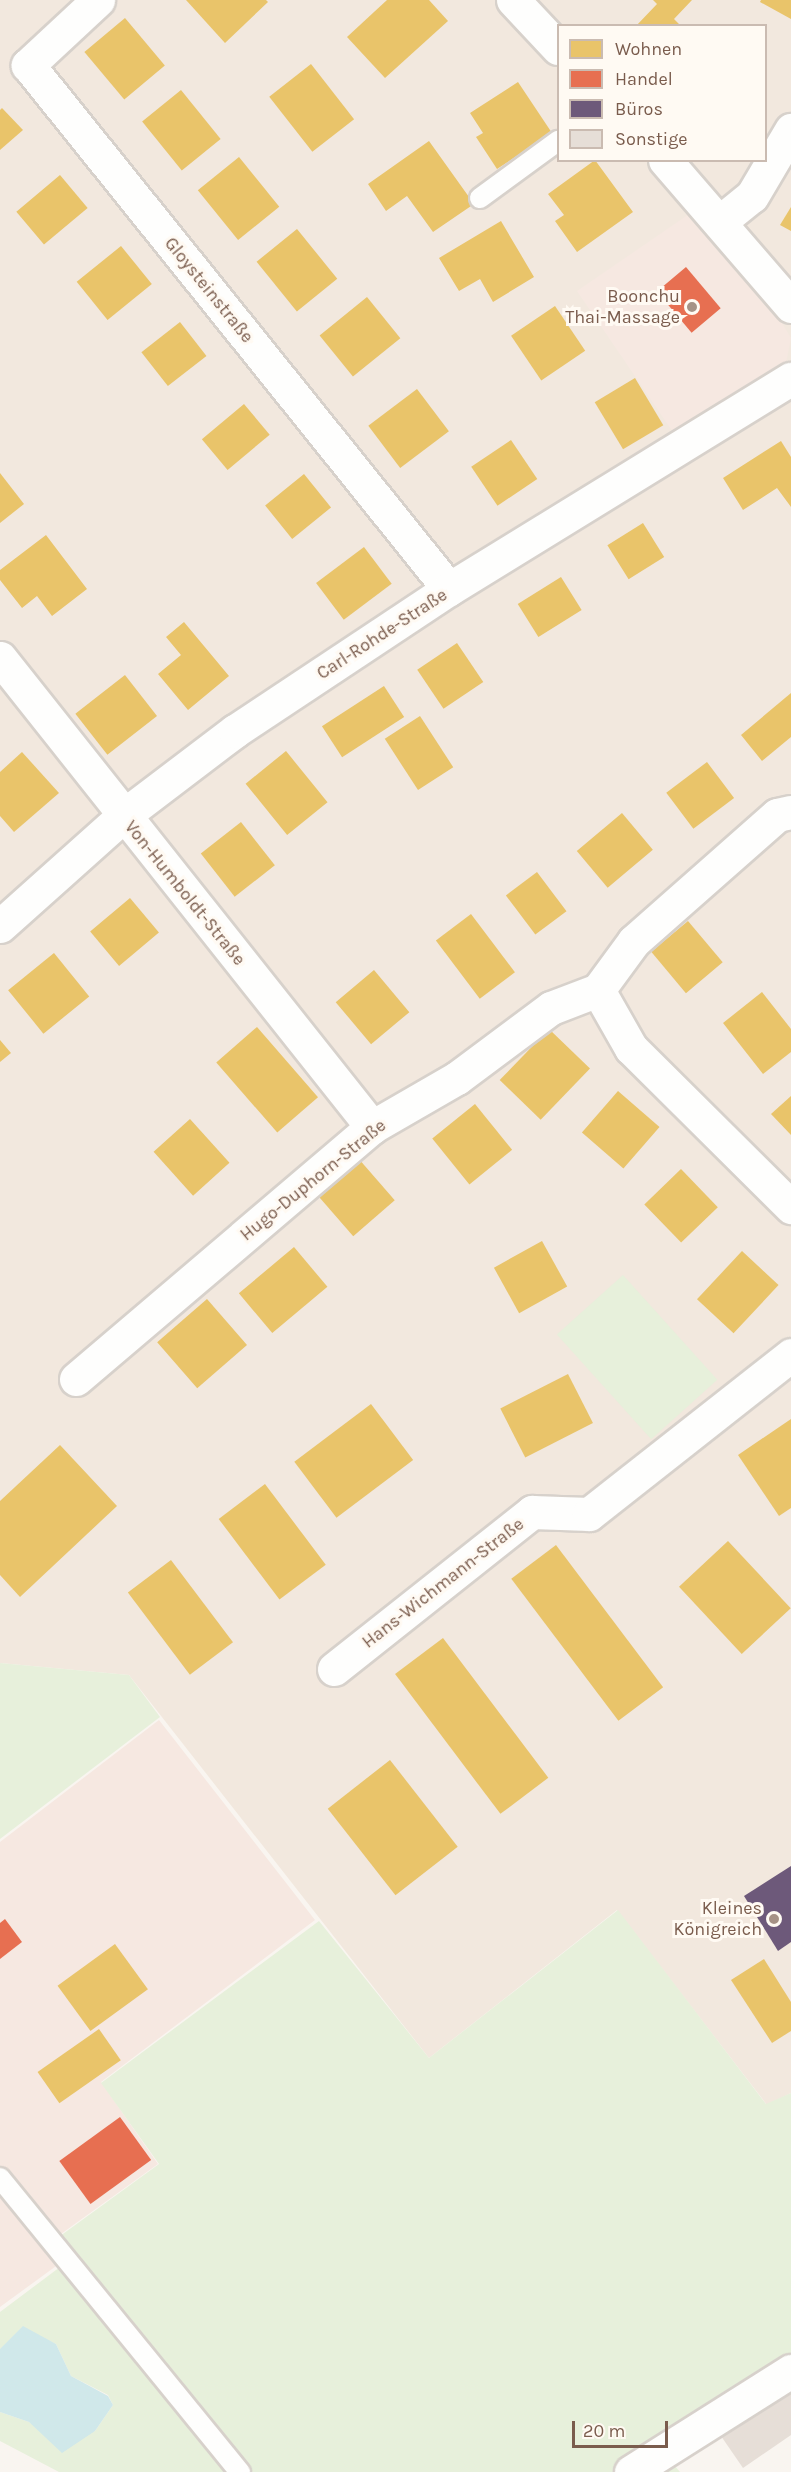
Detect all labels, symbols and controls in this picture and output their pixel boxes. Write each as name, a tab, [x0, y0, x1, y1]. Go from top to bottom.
legend	[557, 24, 767, 162]
text: Wohnen	[615, 38, 682, 60]
text: Handel	[615, 68, 673, 90]
text: Büros	[615, 98, 663, 120]
text: Sonstige	[615, 128, 688, 150]
street label: Gloysteinstraße	[160, 233, 258, 347]
place label: Boonchu Thai-Massage	[565, 286, 680, 328]
marker: Boonchu Thai-Massage	[685, 300, 699, 314]
street label: Carl-Rohde-Straße	[313, 584, 451, 684]
street label: Von-Humboldt-Straße	[120, 816, 250, 970]
street label: Hugo-Duphorn-Straße	[236, 1115, 390, 1245]
street label: Hans-Wichmann-Straße	[358, 1513, 528, 1653]
place label: Kleines Königreich	[674, 1898, 762, 1940]
marker: Kleines Königreich	[767, 1912, 781, 1926]
scale bar	[575, 2409, 671, 2447]
text: 20 m	[583, 2420, 625, 2442]

